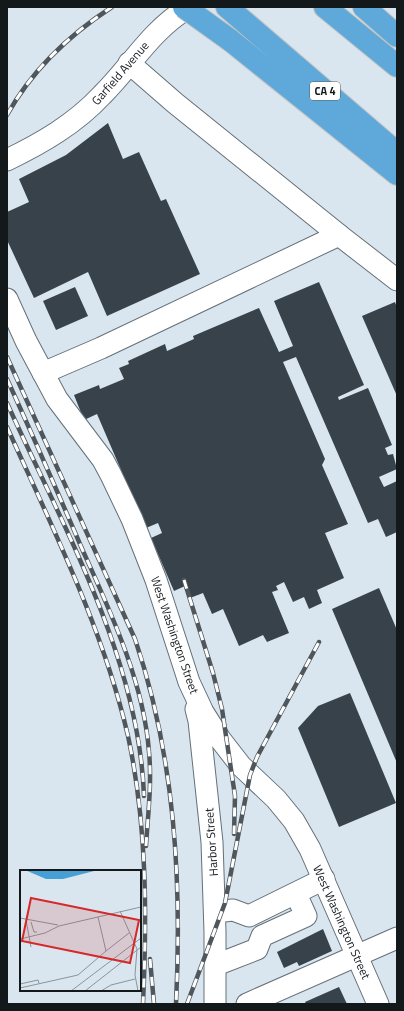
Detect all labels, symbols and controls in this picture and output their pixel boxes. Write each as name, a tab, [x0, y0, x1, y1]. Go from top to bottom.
street label: Garfield Avenue	[87, 37, 153, 109]
road number: CA 4	[310, 82, 340, 100]
street label: West Washington Street	[146, 574, 204, 697]
street label: Harbor Street	[199, 806, 223, 877]
street label: West Washington Street	[308, 862, 376, 983]
inset map	[20, 870, 141, 991]

